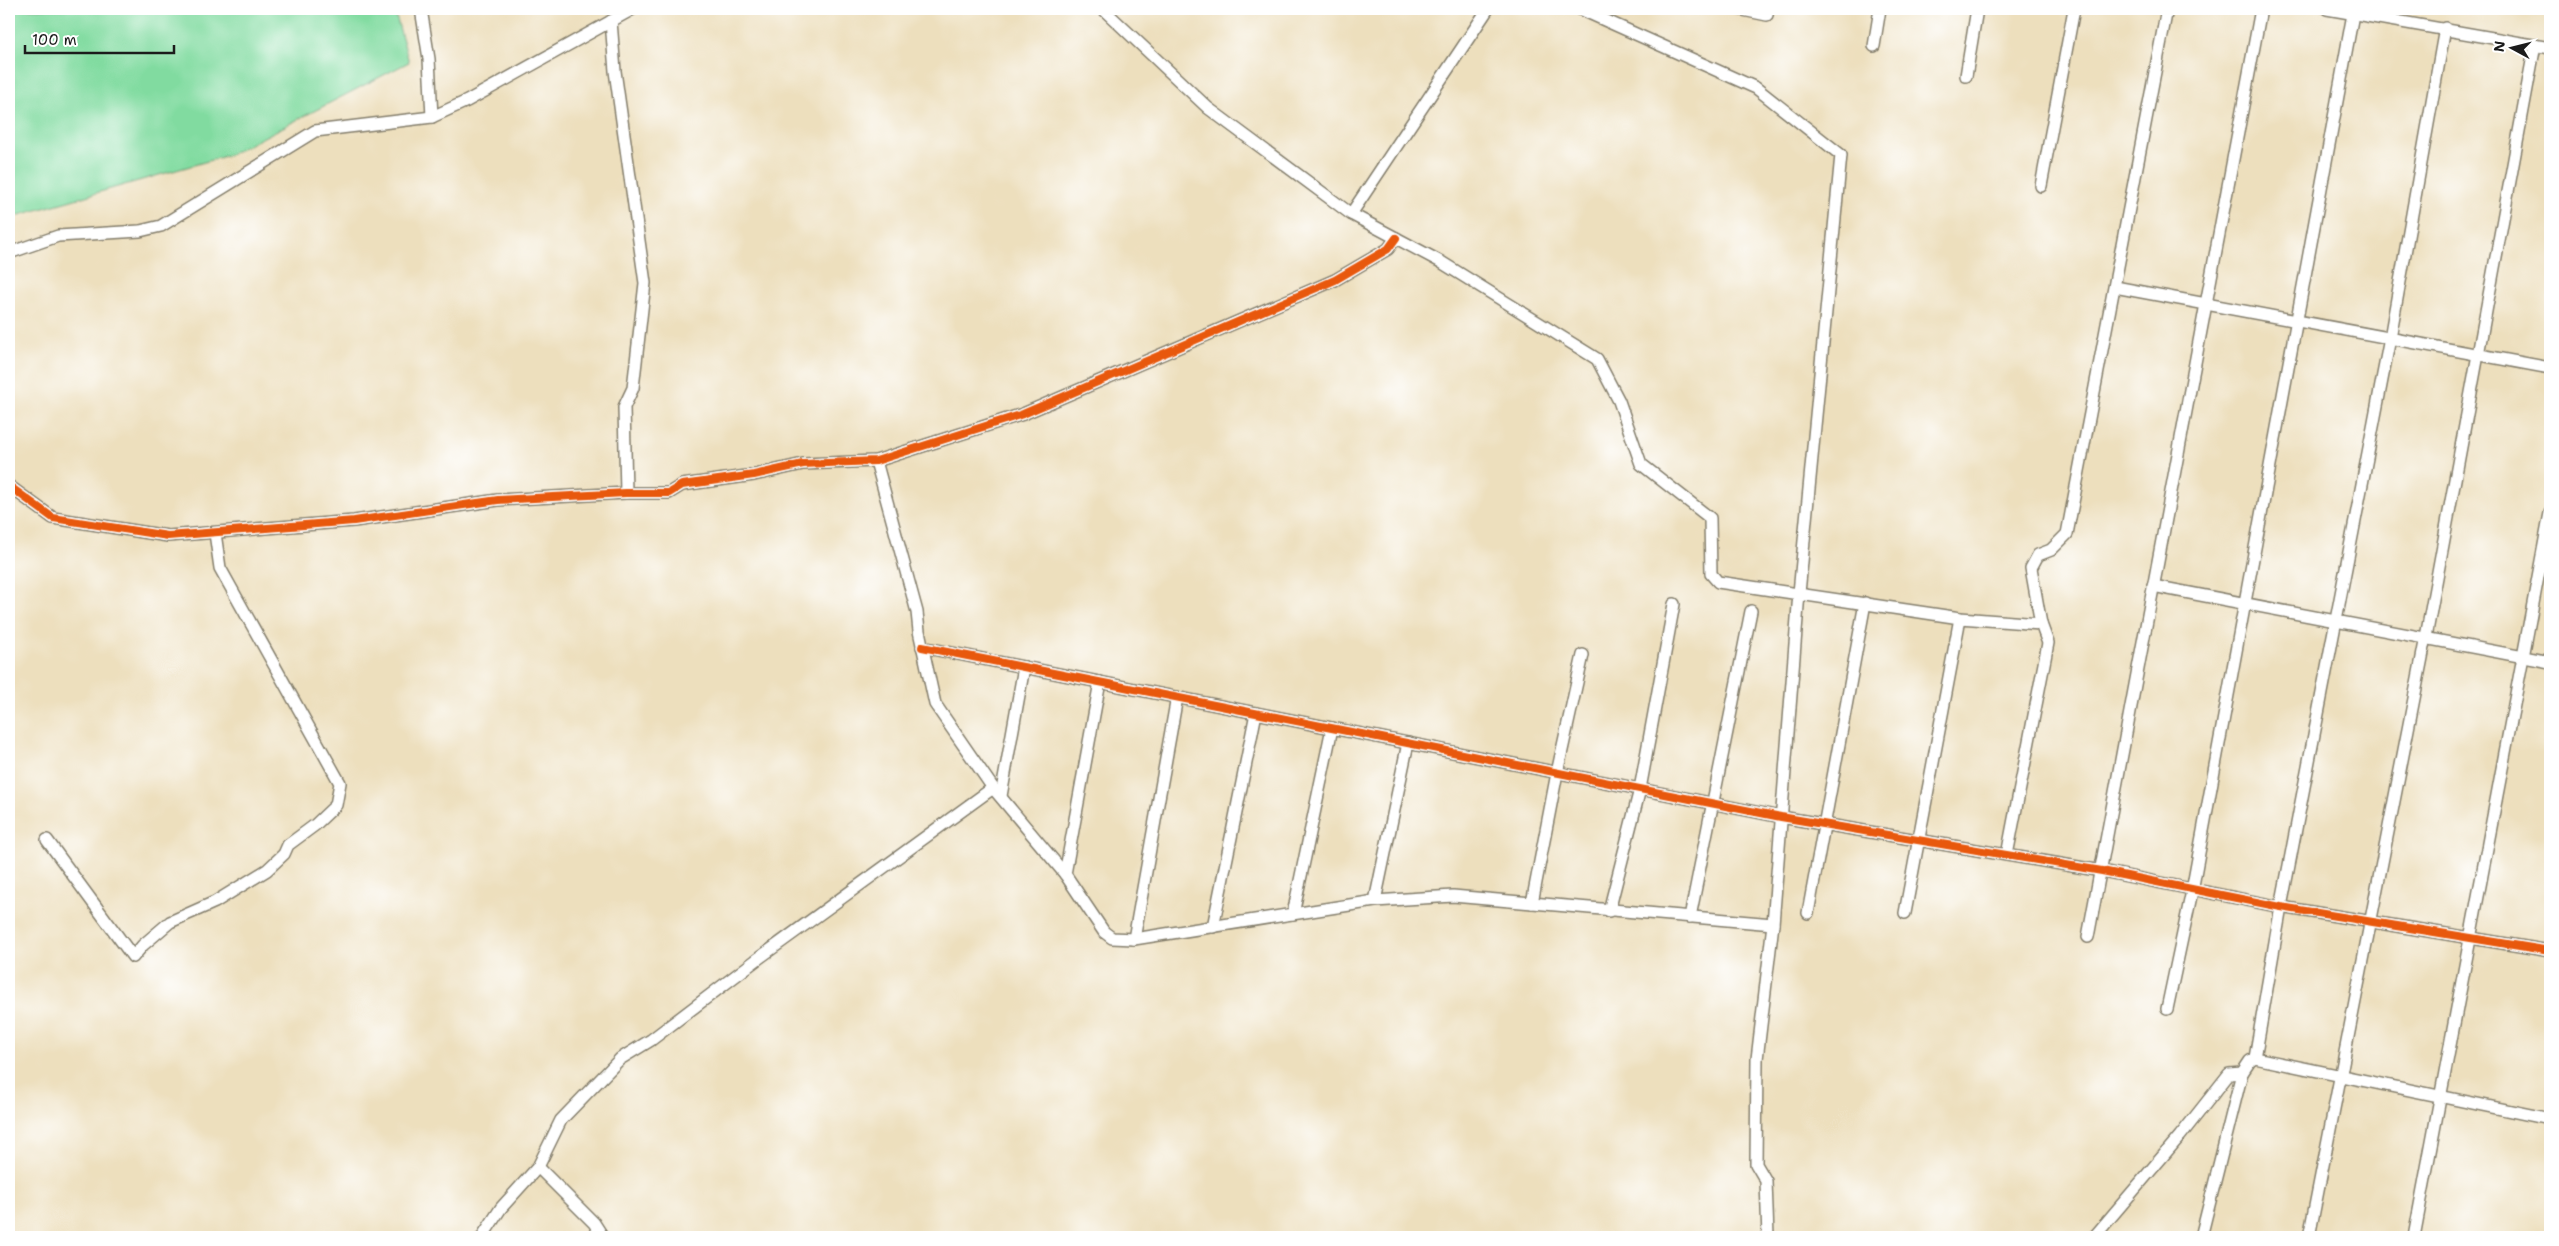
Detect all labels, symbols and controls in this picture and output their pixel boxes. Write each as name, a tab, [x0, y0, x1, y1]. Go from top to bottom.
scale bar	[25, 22, 174, 54]
north arrow	[2486, 22, 2536, 72]
text: 100 m	[32, 30, 77, 50]
text: N	[2489, 40, 2509, 53]

